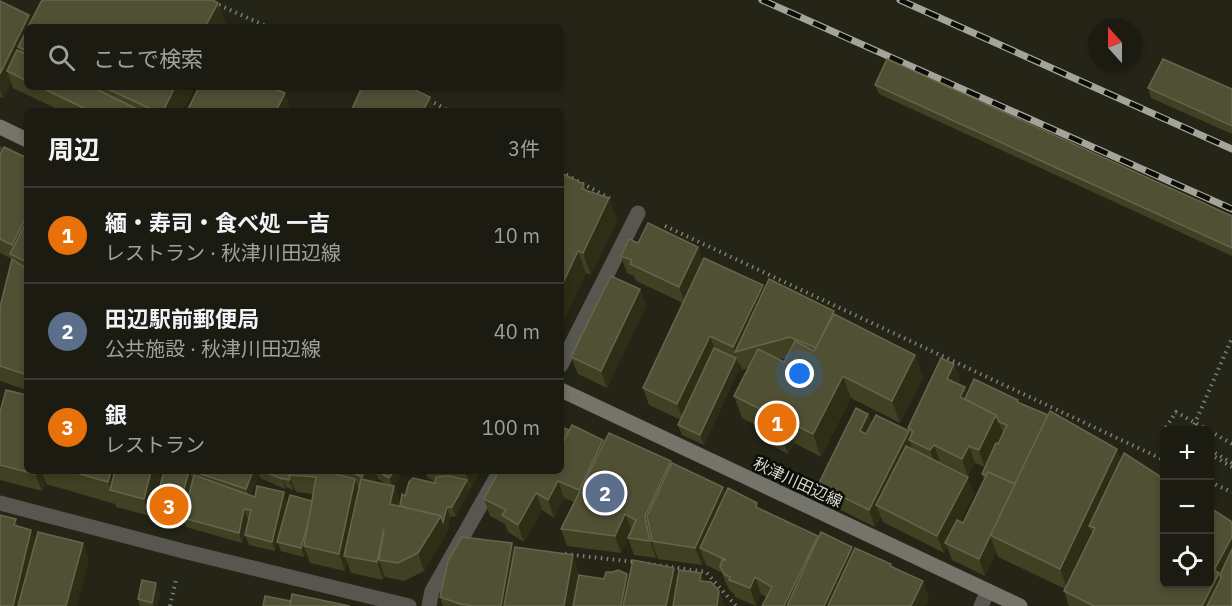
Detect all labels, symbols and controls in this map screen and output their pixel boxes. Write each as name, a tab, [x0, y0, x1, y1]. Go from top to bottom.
north arrow	[1088, 18, 1142, 72]
search box	[24, 24, 564, 90]
icon: search	[45, 41, 78, 74]
text: ここで検索	[93, 44, 203, 73]
text: 周辺	[48, 132, 100, 166]
text: 3件	[508, 135, 540, 162]
text: 緬・寿司・食べ処 一吉	[105, 208, 330, 237]
text: 1	[62, 222, 74, 249]
text: 10 m	[494, 222, 540, 249]
text: レストラン · 秋津川田辺線	[105, 239, 341, 266]
text: 田辺駅前郵便局	[105, 304, 259, 333]
text: 2	[62, 318, 74, 345]
text: 40 m	[494, 318, 540, 345]
text: 公共施設 · 秋津川田辺線	[105, 335, 321, 362]
your location	[785, 359, 814, 388]
text: 銀	[105, 400, 127, 429]
pin: 1	[758, 400, 796, 446]
text: 3	[62, 414, 74, 441]
text: 100 m	[482, 414, 540, 441]
map controls	[1160, 426, 1214, 588]
button: +	[1160, 426, 1214, 480]
text: レストラン	[105, 431, 205, 458]
street label: 秋津川田辺線	[750, 453, 846, 511]
pin: 2	[586, 470, 624, 516]
button: −	[1160, 480, 1214, 534]
pin: 3	[150, 484, 188, 528]
button: locate	[1160, 534, 1214, 588]

